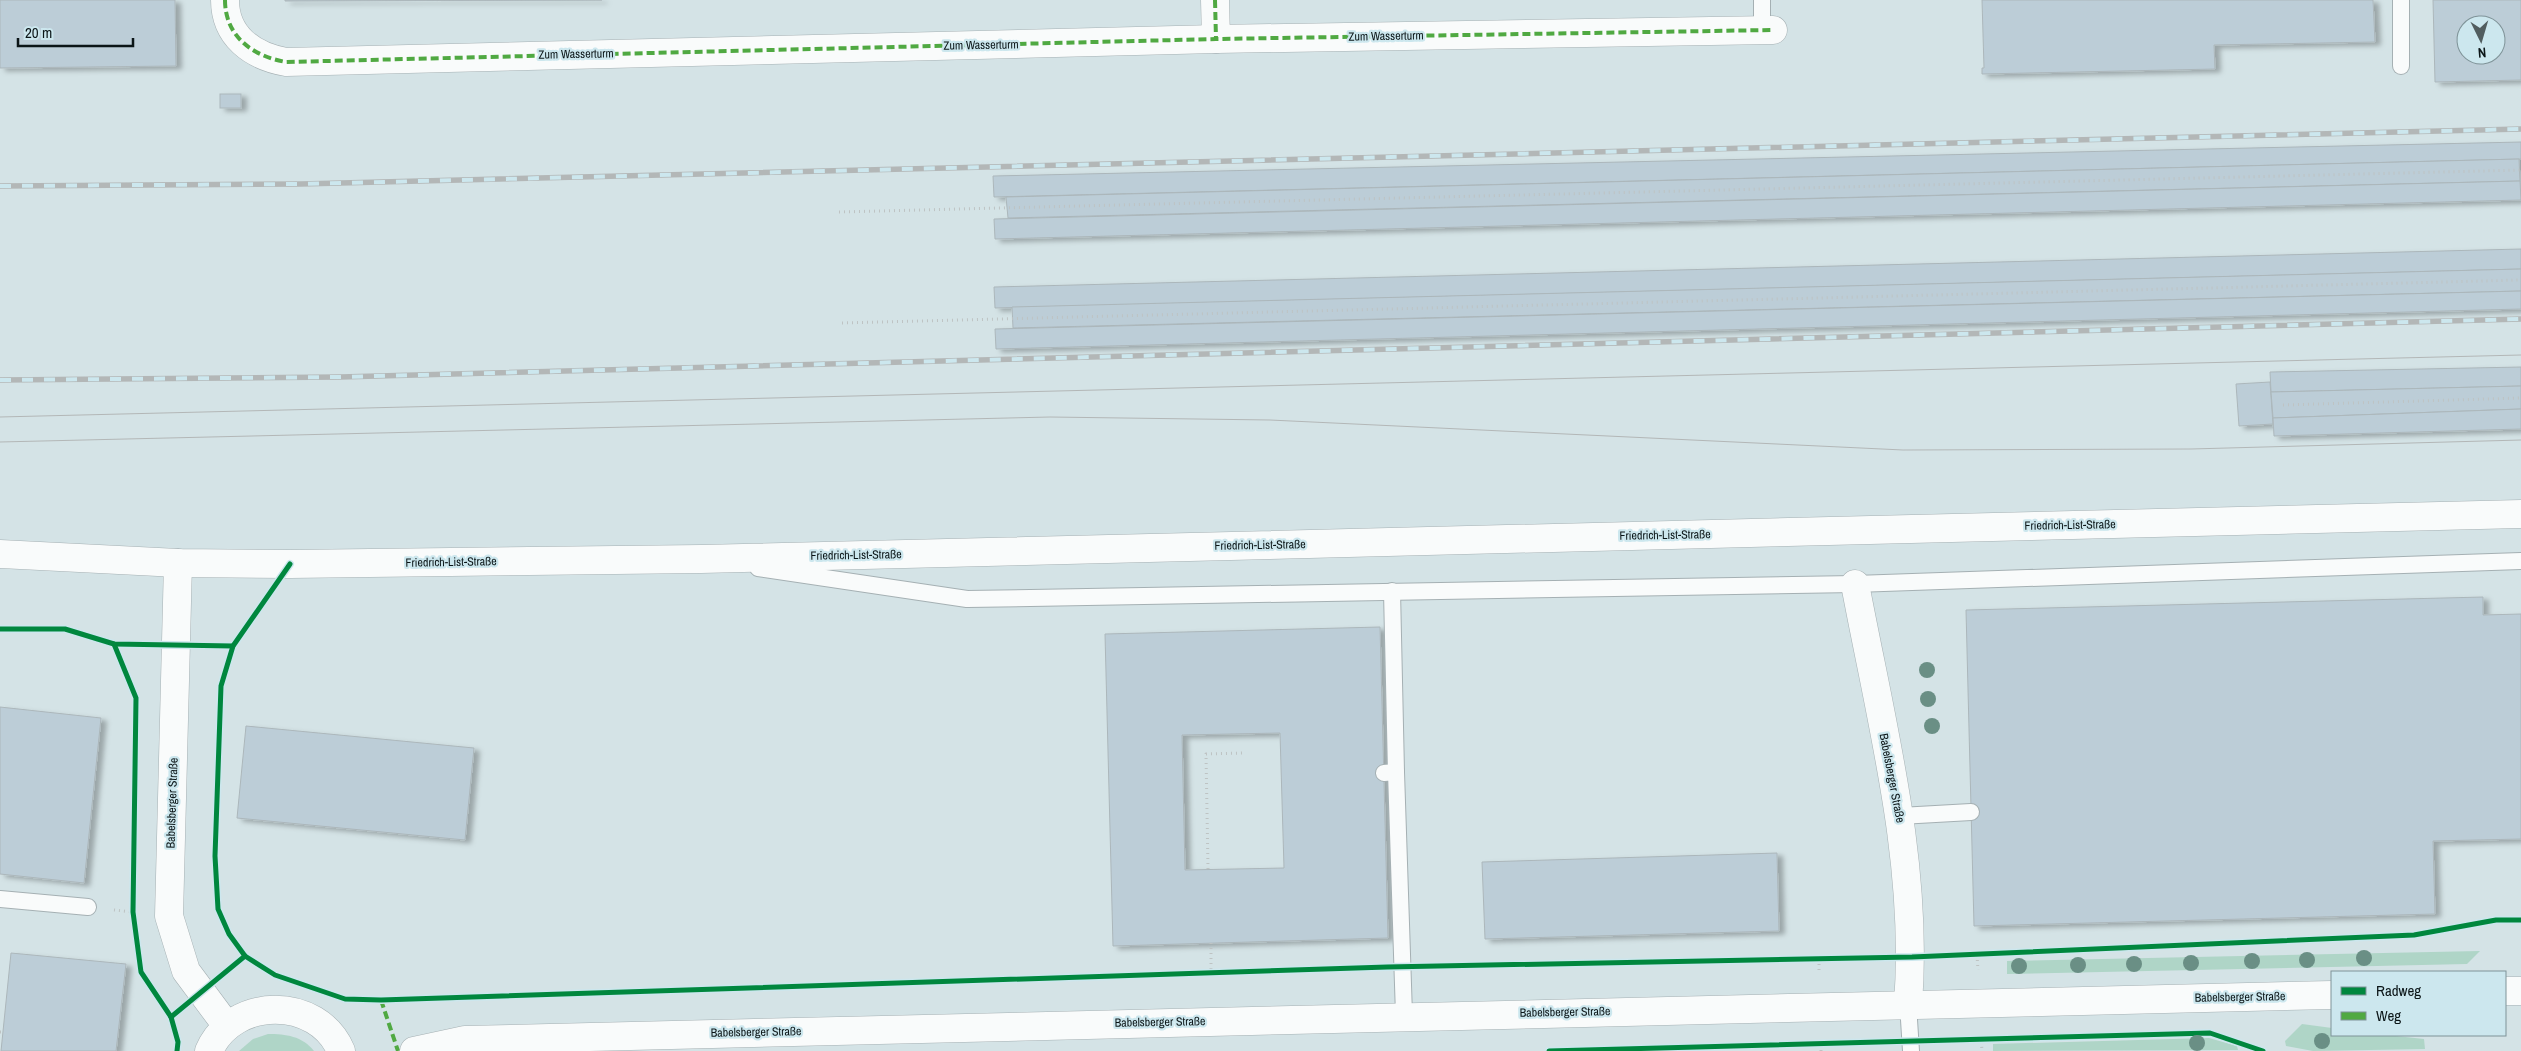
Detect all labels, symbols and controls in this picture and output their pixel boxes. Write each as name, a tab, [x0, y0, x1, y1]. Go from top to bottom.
scale bar	[18, 15, 132, 47]
north arrow	[2456, 15, 2506, 65]
text: 20 m	[25, 22, 52, 43]
street label: Zum Wasserturm	[1348, 27, 1424, 45]
street label: Zum Wasserturm	[943, 36, 1019, 54]
text: N	[2477, 44, 2487, 62]
street label: Zum Wasserturm	[538, 45, 614, 63]
street label: Friedrich-List-Straße	[2024, 516, 2116, 534]
street label: Friedrich-List-Straße	[1619, 526, 1711, 544]
street label: Friedrich-List-Straße	[1214, 536, 1306, 554]
street label: Friedrich-List-Straße	[810, 546, 902, 564]
street label: Friedrich-List-Straße	[405, 553, 497, 571]
street label: Babelsberger Straße	[1875, 732, 1909, 824]
street label: Babelsberger Straße	[162, 757, 182, 849]
legend	[2331, 971, 2506, 1036]
text: Radweg	[2376, 980, 2421, 1001]
street label: Babelsberger Straße	[2194, 988, 2286, 1006]
street label: Babelsberger Straße	[1519, 1003, 1611, 1021]
text: Weg	[2376, 1005, 2401, 1026]
street label: Babelsberger Straße	[1114, 1013, 1206, 1031]
street label: Babelsberger Straße	[710, 1023, 802, 1041]

